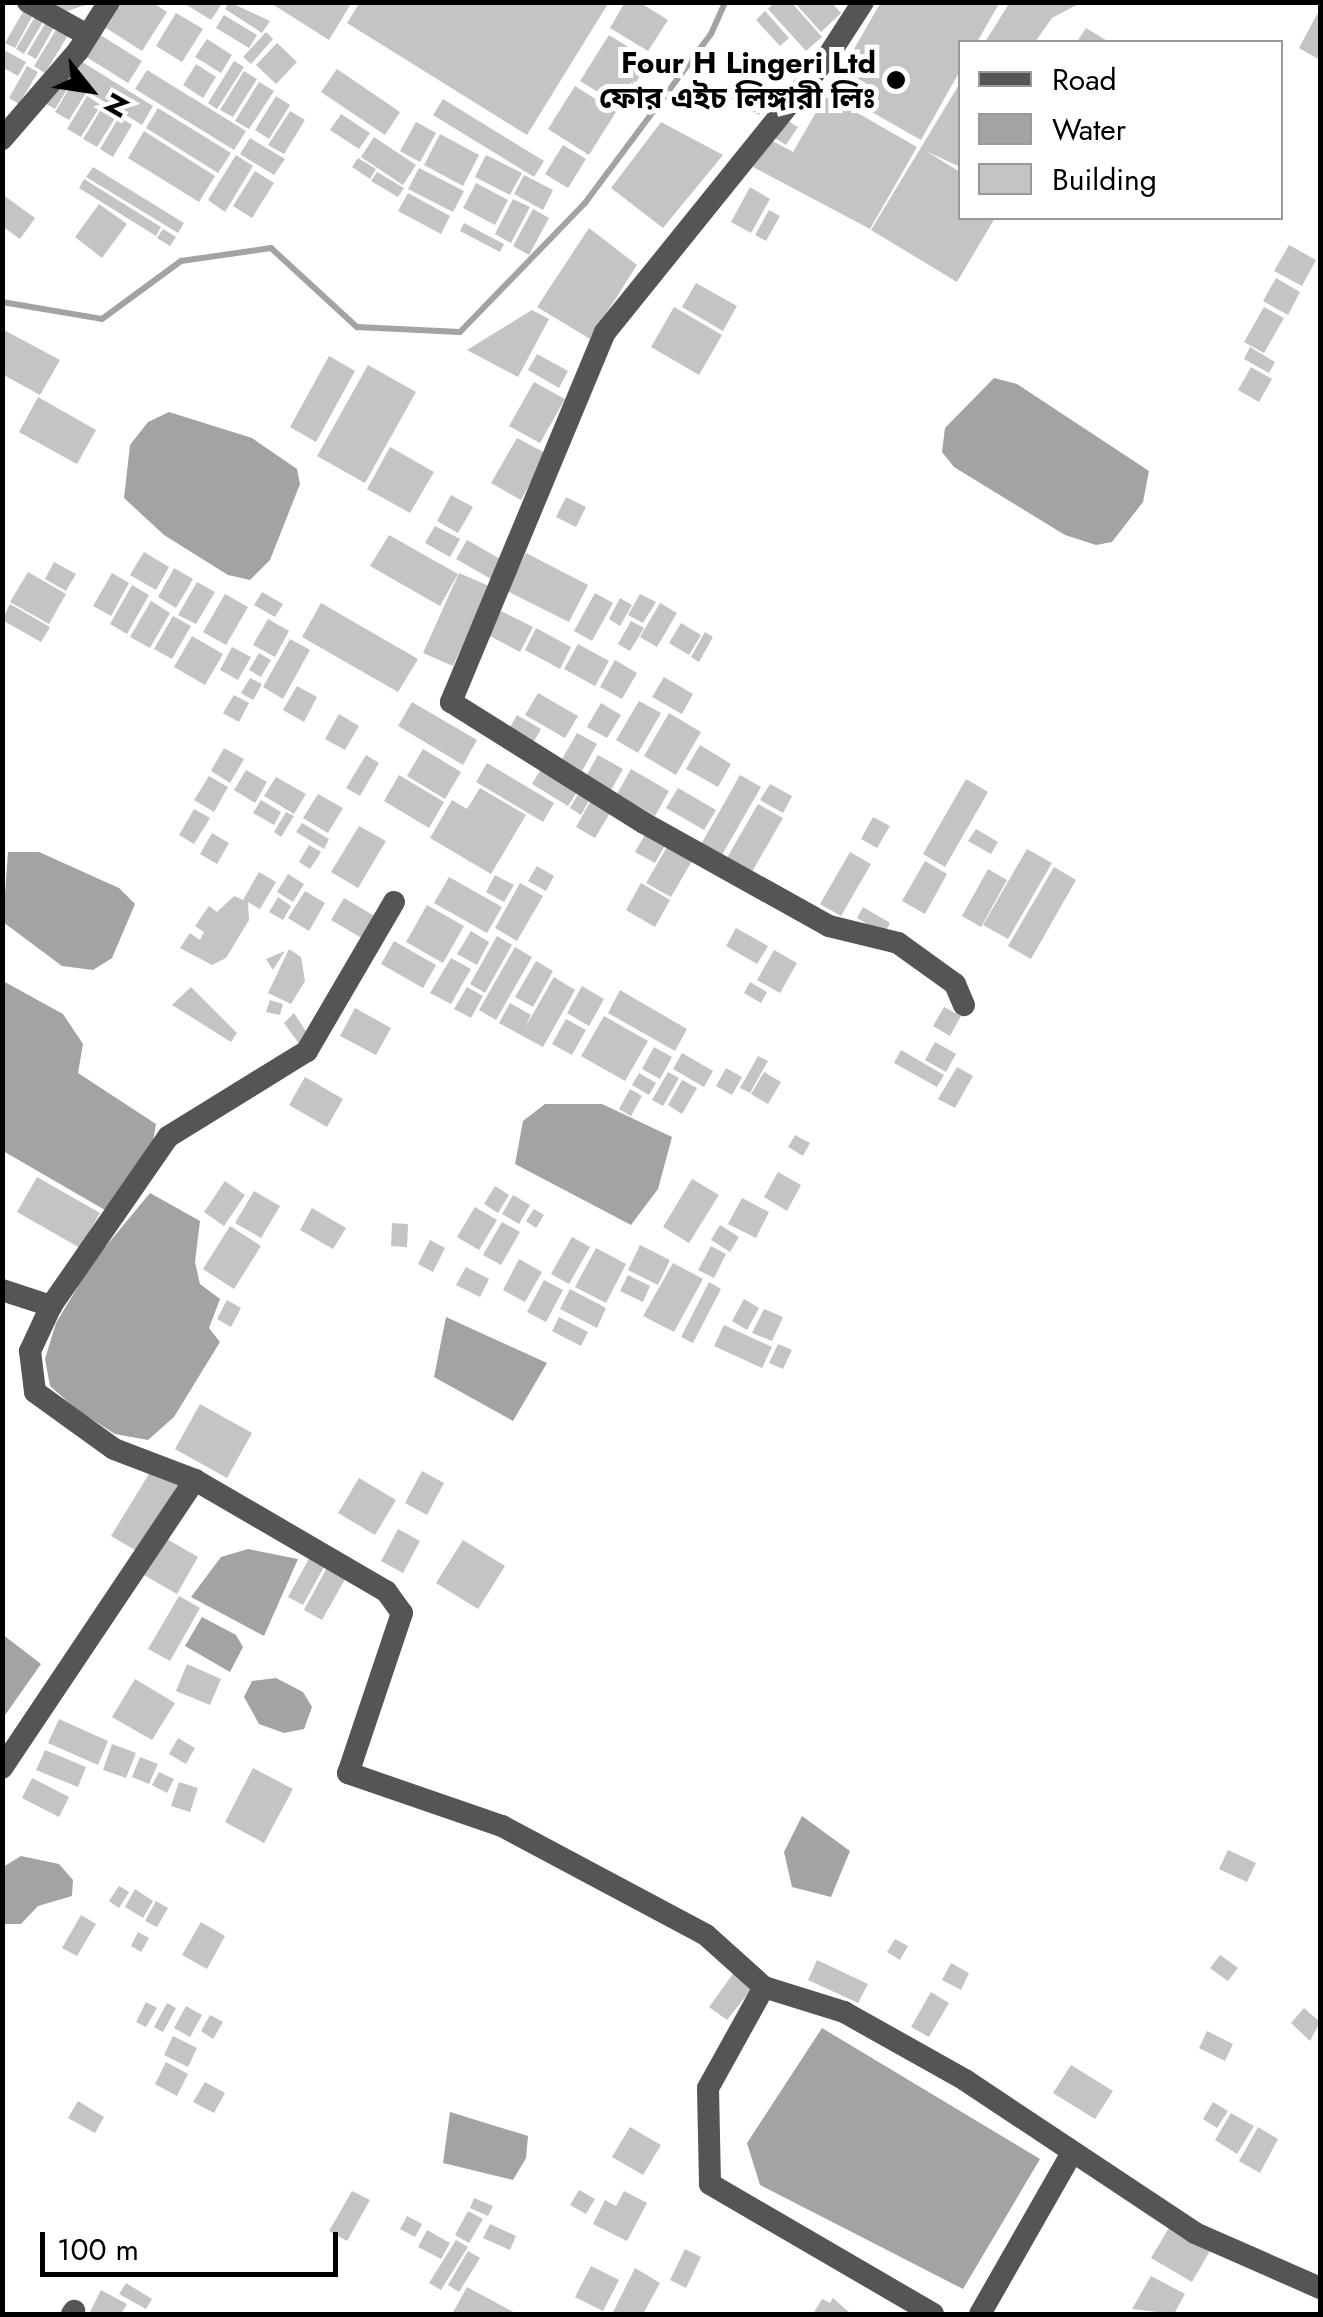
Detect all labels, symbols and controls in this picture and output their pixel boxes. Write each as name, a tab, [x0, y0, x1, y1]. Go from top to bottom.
north arrow	[40, 40, 140, 140]
legend	[958, 40, 1283, 220]
place label: Four H Lingeri Ltd ফোর এইচ লিঙ্গারী লিঃ	[599, 45, 876, 116]
text: Road	[1052, 58, 1117, 101]
marker: Four H Lingeri Ltd ফোর এইচ লিঙ্গারী লিঃ	[885, 69, 907, 91]
text: N	[93, 85, 140, 125]
text: Water	[1052, 108, 1126, 151]
text: Building	[1052, 158, 1157, 201]
scale bar	[45, 2212, 342, 2274]
text: 100 m	[57, 2228, 139, 2271]

